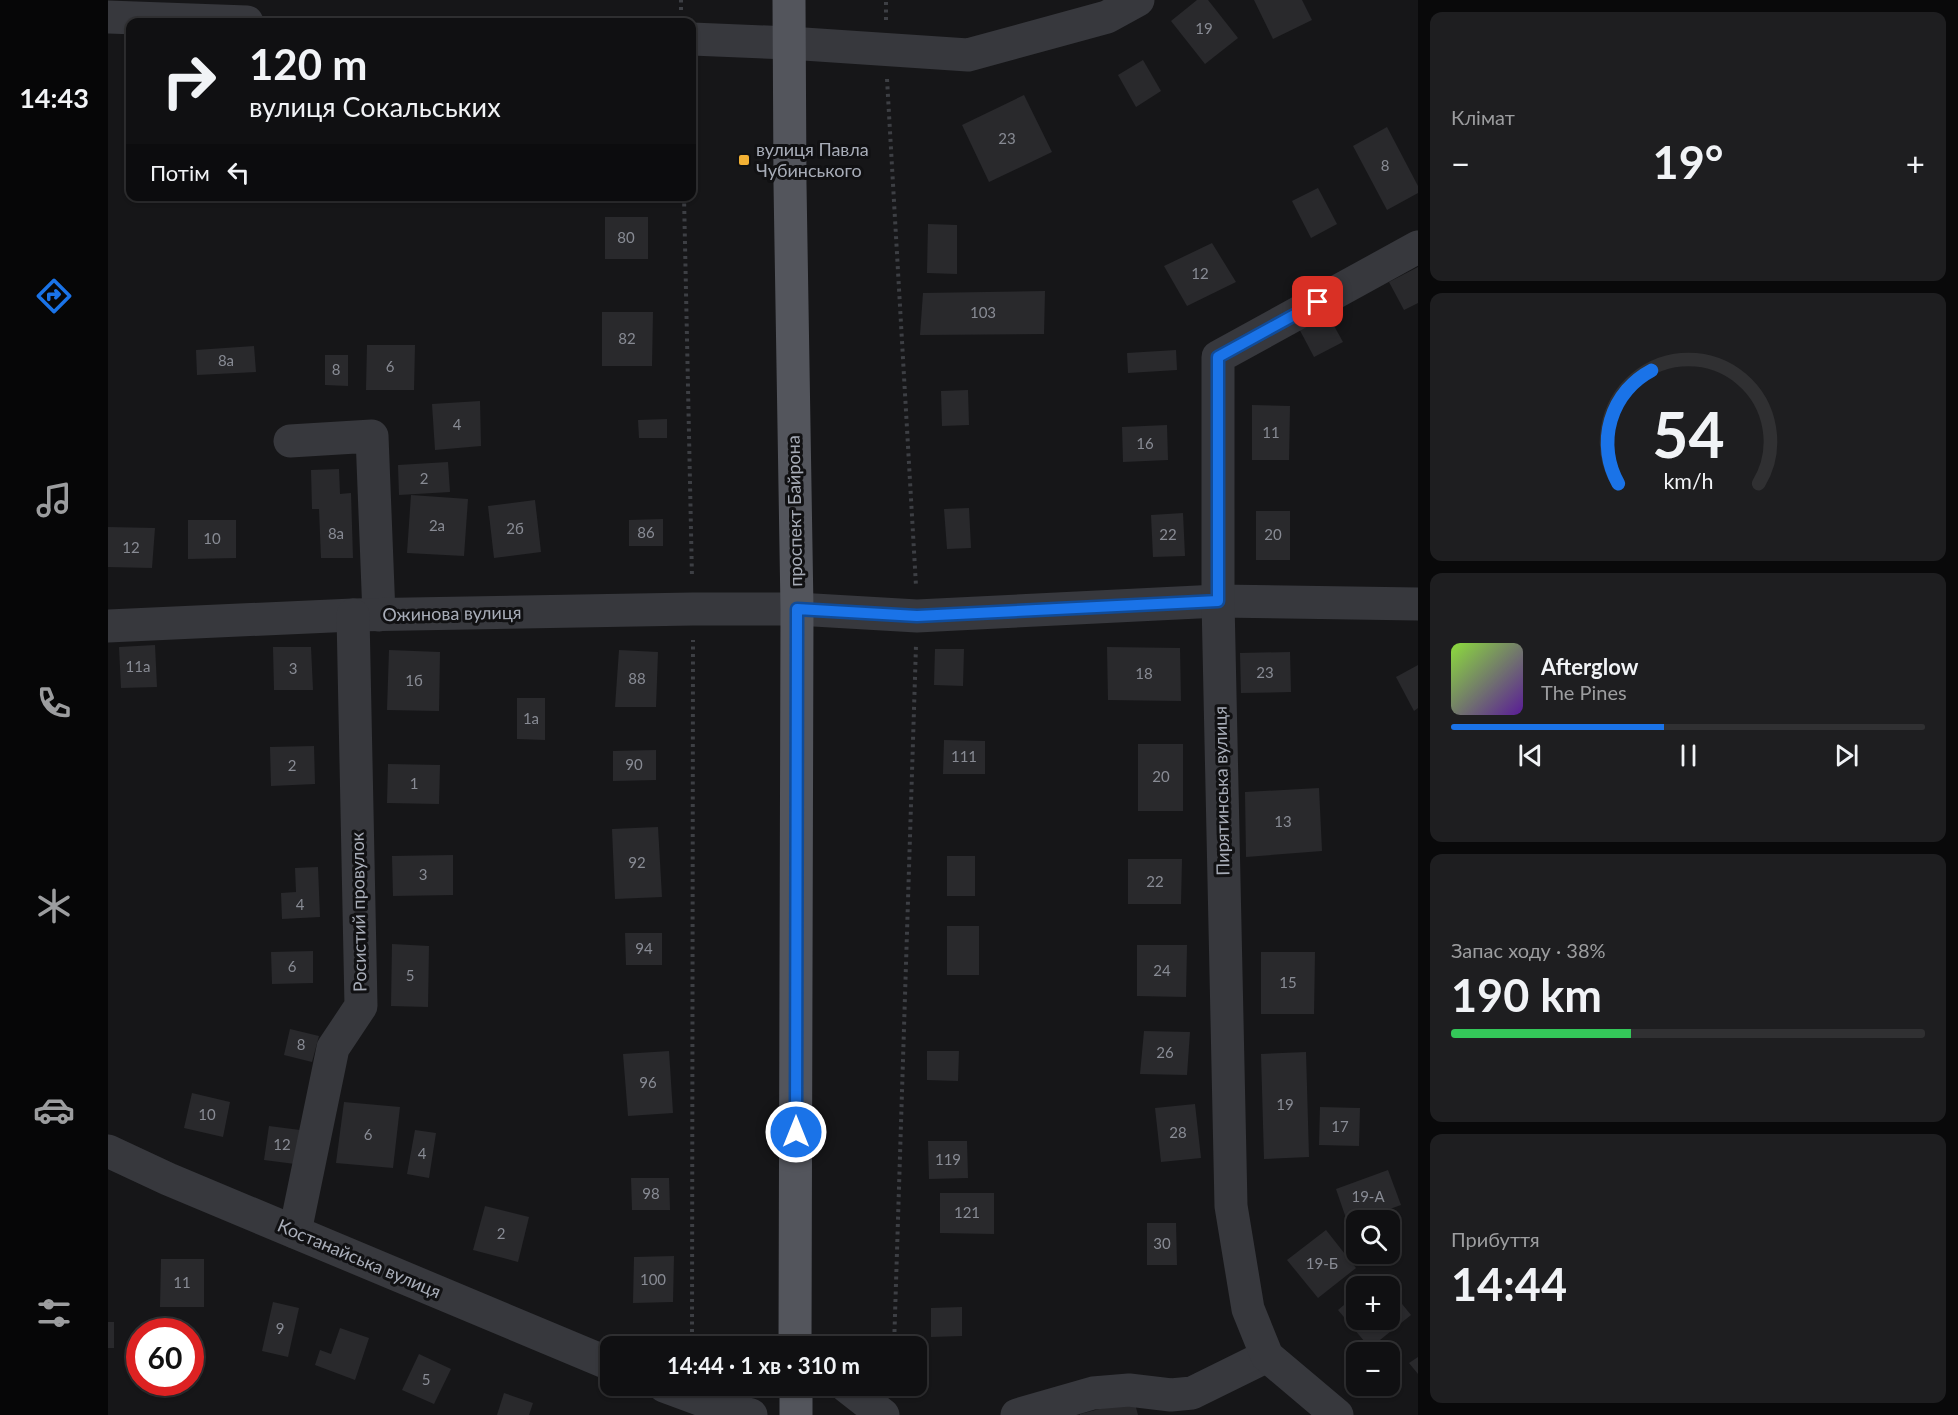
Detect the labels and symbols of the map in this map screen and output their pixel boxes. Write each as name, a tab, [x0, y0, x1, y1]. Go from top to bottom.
house number: 19	[1195, 19, 1213, 37]
house number: 23	[998, 129, 1016, 147]
place label: вулиця Павла Чубинського	[756, 138, 869, 181]
marker: вулиця Павла Чубинського	[737, 153, 751, 167]
house number: 8	[1381, 156, 1389, 174]
house number: 80	[617, 228, 635, 246]
house number: 12	[1191, 264, 1209, 282]
pin	[1292, 276, 1343, 327]
house number: 103	[970, 303, 996, 321]
house number: 82	[618, 329, 636, 347]
house number: 8а	[218, 351, 234, 369]
house number: 6	[386, 357, 395, 375]
house number: 8	[332, 360, 340, 378]
house number: 4	[453, 415, 462, 433]
house number: 11	[1262, 423, 1280, 441]
house number: 16	[1136, 434, 1154, 452]
street label: проспект Байрона	[782, 435, 806, 587]
house number: 2	[420, 469, 428, 487]
house number: 2а	[429, 516, 445, 534]
house number: 2б	[506, 519, 524, 537]
house number: 86	[637, 523, 655, 541]
house number: 8а	[328, 524, 344, 542]
house number: 22	[1159, 525, 1177, 543]
house number: 20	[1264, 525, 1282, 543]
house number: 10	[203, 529, 221, 547]
house number: 12	[122, 538, 140, 556]
street label: Ожинова вулиця	[382, 601, 522, 625]
house number: 11а	[126, 657, 150, 675]
house number: 3	[289, 659, 297, 677]
house number: 23	[1256, 663, 1274, 681]
house number: 18	[1135, 664, 1153, 682]
house number: 88	[628, 669, 646, 687]
house number: 1б	[405, 671, 423, 689]
street label: Пирятинська вулиця	[1209, 706, 1233, 876]
house number: 1а	[523, 709, 539, 727]
house number: 111	[951, 747, 977, 765]
house number: 90	[625, 755, 643, 773]
house number: 2	[288, 756, 296, 774]
house number: 20	[1152, 767, 1170, 785]
house number: 1	[410, 774, 418, 792]
house number: 13	[1274, 812, 1292, 830]
street label: Росистий провулок	[346, 831, 370, 992]
house number: 92	[628, 853, 646, 871]
house number: 3	[419, 865, 427, 883]
house number: 22	[1146, 872, 1164, 890]
house number: 4	[296, 895, 305, 913]
house number: 94	[635, 939, 653, 957]
house number: 6	[288, 957, 297, 975]
house number: 24	[1153, 961, 1171, 979]
house number: 5	[406, 966, 414, 984]
house number: 15	[1279, 973, 1297, 991]
house number: 8	[297, 1035, 305, 1053]
house number: 26	[1156, 1043, 1174, 1061]
house number: 96	[639, 1073, 657, 1091]
house number: 19	[1276, 1095, 1294, 1113]
position arrow	[764, 1100, 828, 1164]
house number: 10	[198, 1105, 216, 1123]
house number: 17	[1331, 1117, 1349, 1135]
house number: 28	[1169, 1123, 1187, 1141]
house number: 6	[364, 1125, 373, 1143]
house number: 12	[273, 1135, 291, 1153]
house number: 4	[418, 1144, 427, 1162]
house number: 119	[935, 1150, 961, 1168]
house number: 98	[642, 1184, 660, 1202]
house number: 19-А	[1351, 1187, 1385, 1205]
house number: 121	[954, 1203, 980, 1221]
street label: Костанайська вулиця	[274, 1214, 444, 1302]
house number: 2	[497, 1224, 505, 1242]
house number: 30	[1153, 1234, 1171, 1252]
house number: 19-Б	[1306, 1254, 1338, 1272]
house number: 100	[640, 1270, 666, 1288]
house number: 11	[173, 1273, 191, 1291]
speed limit sign: 60	[126, 1318, 204, 1396]
house number: 9	[276, 1319, 284, 1337]
house number: 5	[422, 1370, 430, 1388]

